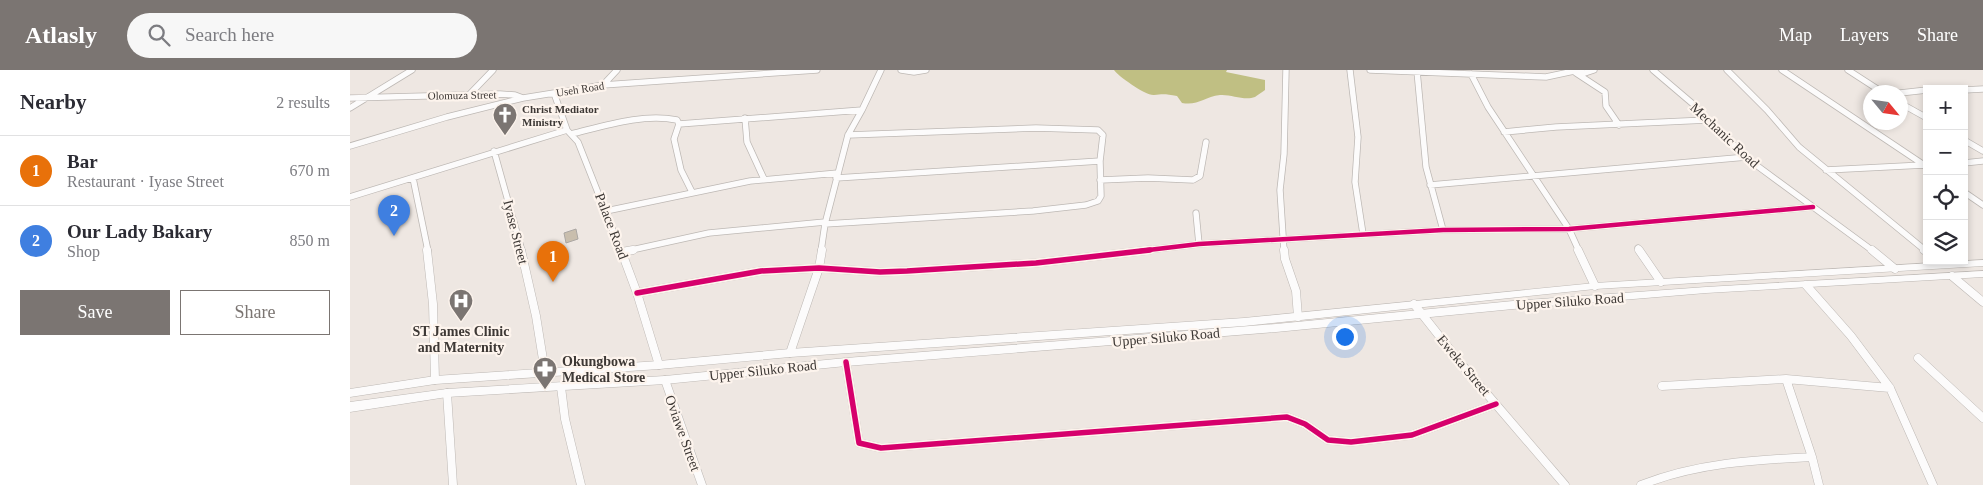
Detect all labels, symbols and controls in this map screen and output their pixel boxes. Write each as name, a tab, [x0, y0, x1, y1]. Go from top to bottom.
search box	[127, 13, 477, 58]
icon: search	[145, 21, 173, 49]
text: Atlasly	[25, 22, 97, 48]
text: Search here	[185, 24, 274, 45]
text: Map	[1779, 25, 1812, 45]
text: Layers	[1840, 25, 1889, 45]
text: Share	[1917, 25, 1958, 45]
street label: Useh Road	[555, 79, 605, 99]
north arrow	[1863, 85, 1908, 130]
map controls	[1923, 85, 1968, 265]
button: +	[1923, 85, 1968, 130]
street label: Olomuza Street	[428, 88, 496, 102]
text: Nearby	[20, 90, 87, 114]
text: 2 results	[276, 94, 330, 111]
street label: Mechanic Road	[1687, 100, 1762, 171]
church icon: Christ Mediator Ministry	[492, 102, 518, 136]
place label: Christ Mediator Ministry	[522, 103, 599, 128]
button: −	[1923, 130, 1968, 175]
text: Bar	[67, 151, 98, 172]
text: 1	[32, 162, 40, 179]
text: 670 m	[290, 162, 330, 179]
text: Restaurant · Iyase Street	[67, 173, 224, 190]
button: locate	[1923, 175, 1968, 220]
street label: Palace Road	[592, 191, 631, 261]
pin: 2	[378, 195, 410, 236]
street label: Iyase Street	[500, 198, 531, 266]
button: layers	[1923, 220, 1968, 265]
text: Our Lady Bakary	[67, 221, 212, 242]
text: 2	[32, 232, 40, 249]
text: 850 m	[290, 232, 330, 249]
pin: 1	[537, 241, 569, 282]
text: Shop	[67, 243, 100, 260]
hospital icon: ST James Clinic and Maternity	[448, 288, 474, 322]
button: Save	[20, 290, 170, 335]
button: Share	[180, 290, 330, 335]
street label: Upper Siluko Road	[1516, 290, 1624, 313]
place label: ST James Clinic and Maternity	[413, 324, 509, 355]
your location	[1332, 324, 1358, 350]
street label: Upper Siluko Road	[1112, 325, 1221, 350]
street label: Eweka Street	[1434, 332, 1493, 399]
place label: Okungbowa Medical Store	[562, 354, 645, 385]
pharmacy icon: Okungbowa Medical Store	[532, 356, 558, 390]
street label: Upper Siluko Road	[709, 357, 818, 384]
street label: Oviawe Street	[662, 393, 703, 473]

